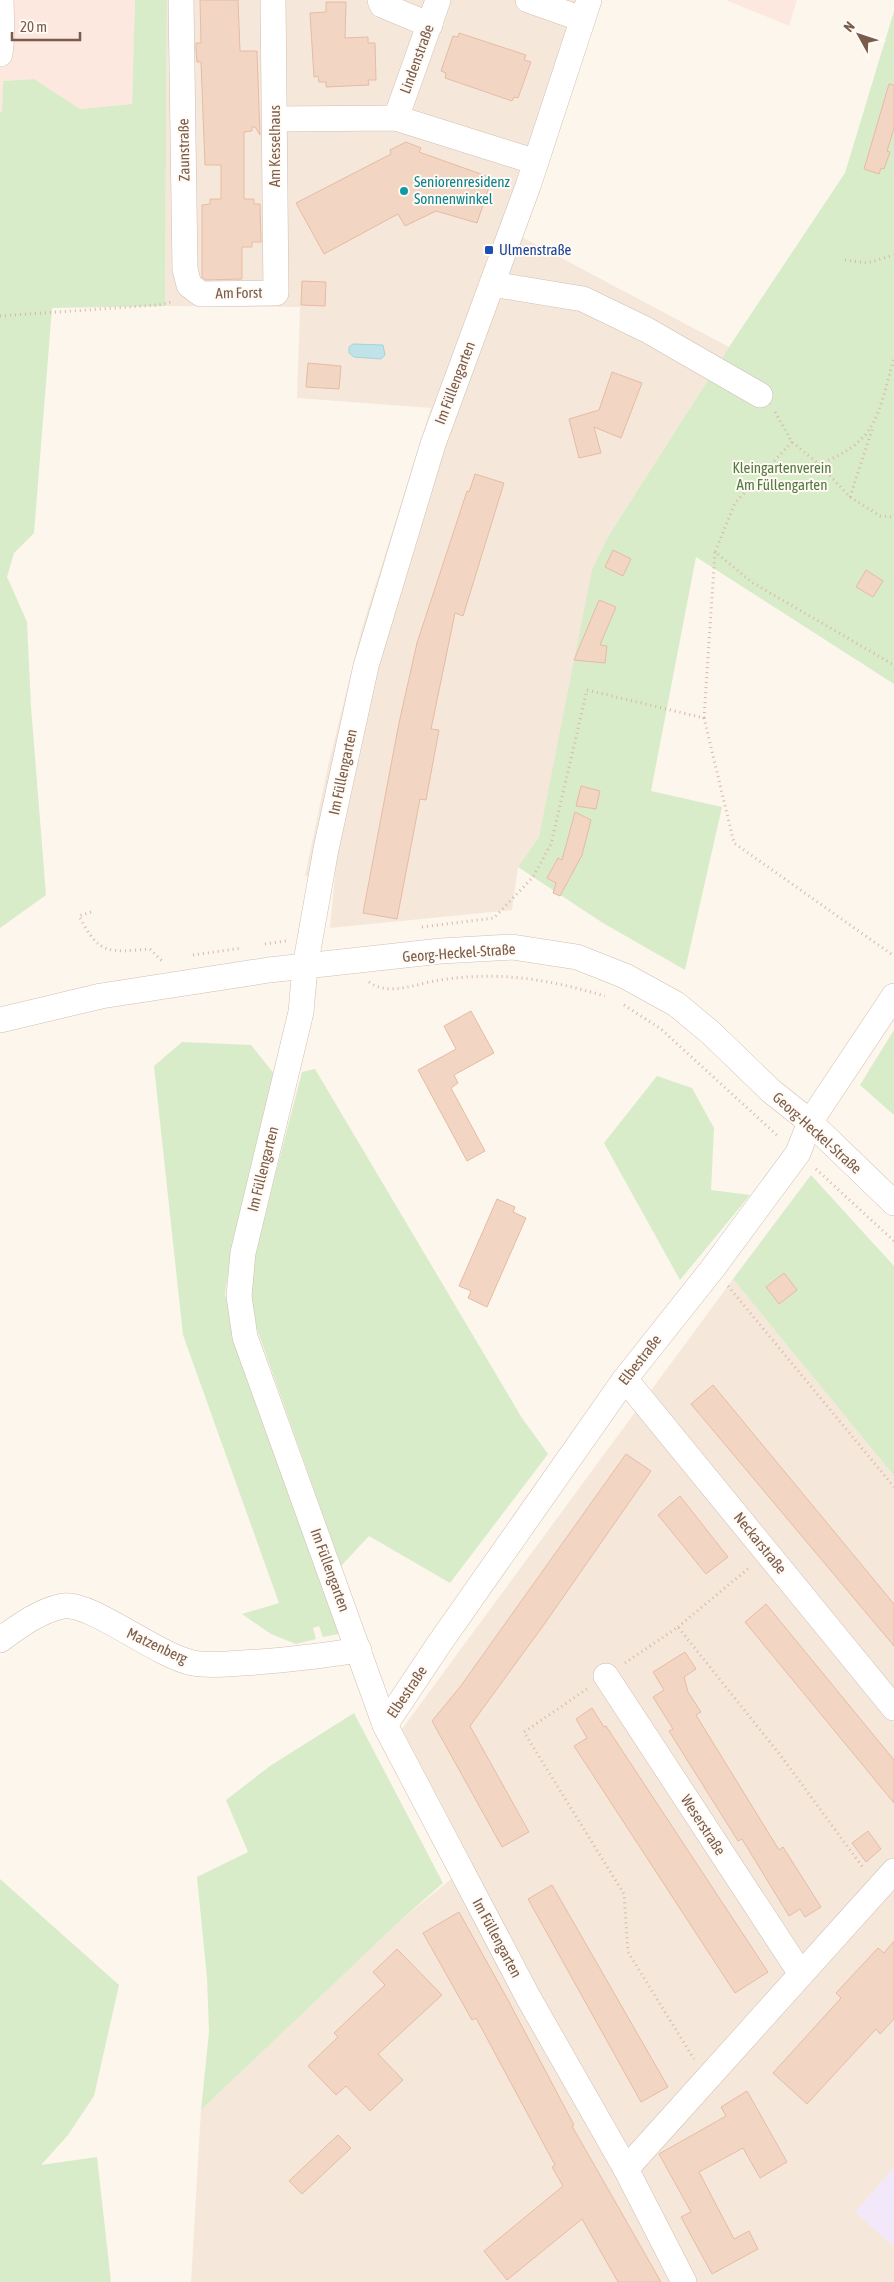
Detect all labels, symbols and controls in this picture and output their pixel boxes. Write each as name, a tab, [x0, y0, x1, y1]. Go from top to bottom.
scale bar	[12, 10, 80, 42]
north arrow	[834, 10, 884, 60]
text: 20 m	[20, 18, 47, 35]
text: N	[840, 18, 858, 35]
street label: Lindenstraße	[396, 22, 437, 96]
street label: Am Kesselhaus	[266, 105, 283, 187]
street label: Zaunstraße	[174, 118, 193, 182]
place label: Seniorenresidenz Sonnenwinkel	[414, 173, 511, 207]
marker: Seniorenresidenz Sonnenwinkel	[398, 185, 410, 197]
place label: Ulmenstraße	[499, 241, 571, 258]
marker: Ulmenstraße	[483, 244, 495, 256]
street label: Am Forst	[215, 284, 263, 301]
street label: Im Füllengarten	[431, 339, 478, 427]
park label: Kleingartenverein Am Füllengarten	[732, 459, 832, 493]
street label: Im Füllengarten	[325, 727, 360, 816]
street label: Georg-Heckel-Straße	[402, 940, 516, 965]
street label: Georg-Heckel-Straße	[770, 1088, 865, 1177]
street label: Im Füllengarten	[244, 1124, 281, 1213]
street label: Elbestraße	[615, 1331, 665, 1388]
street label: Neckarstraße	[731, 1509, 790, 1577]
street label: Im Füllengarten	[308, 1526, 353, 1614]
street label: Matzenberg	[124, 1624, 191, 1667]
street label: Elbestraße	[383, 1662, 430, 1721]
street label: Weserstraße	[678, 1791, 729, 1858]
street label: Im Füllengarten	[469, 1895, 525, 1980]

